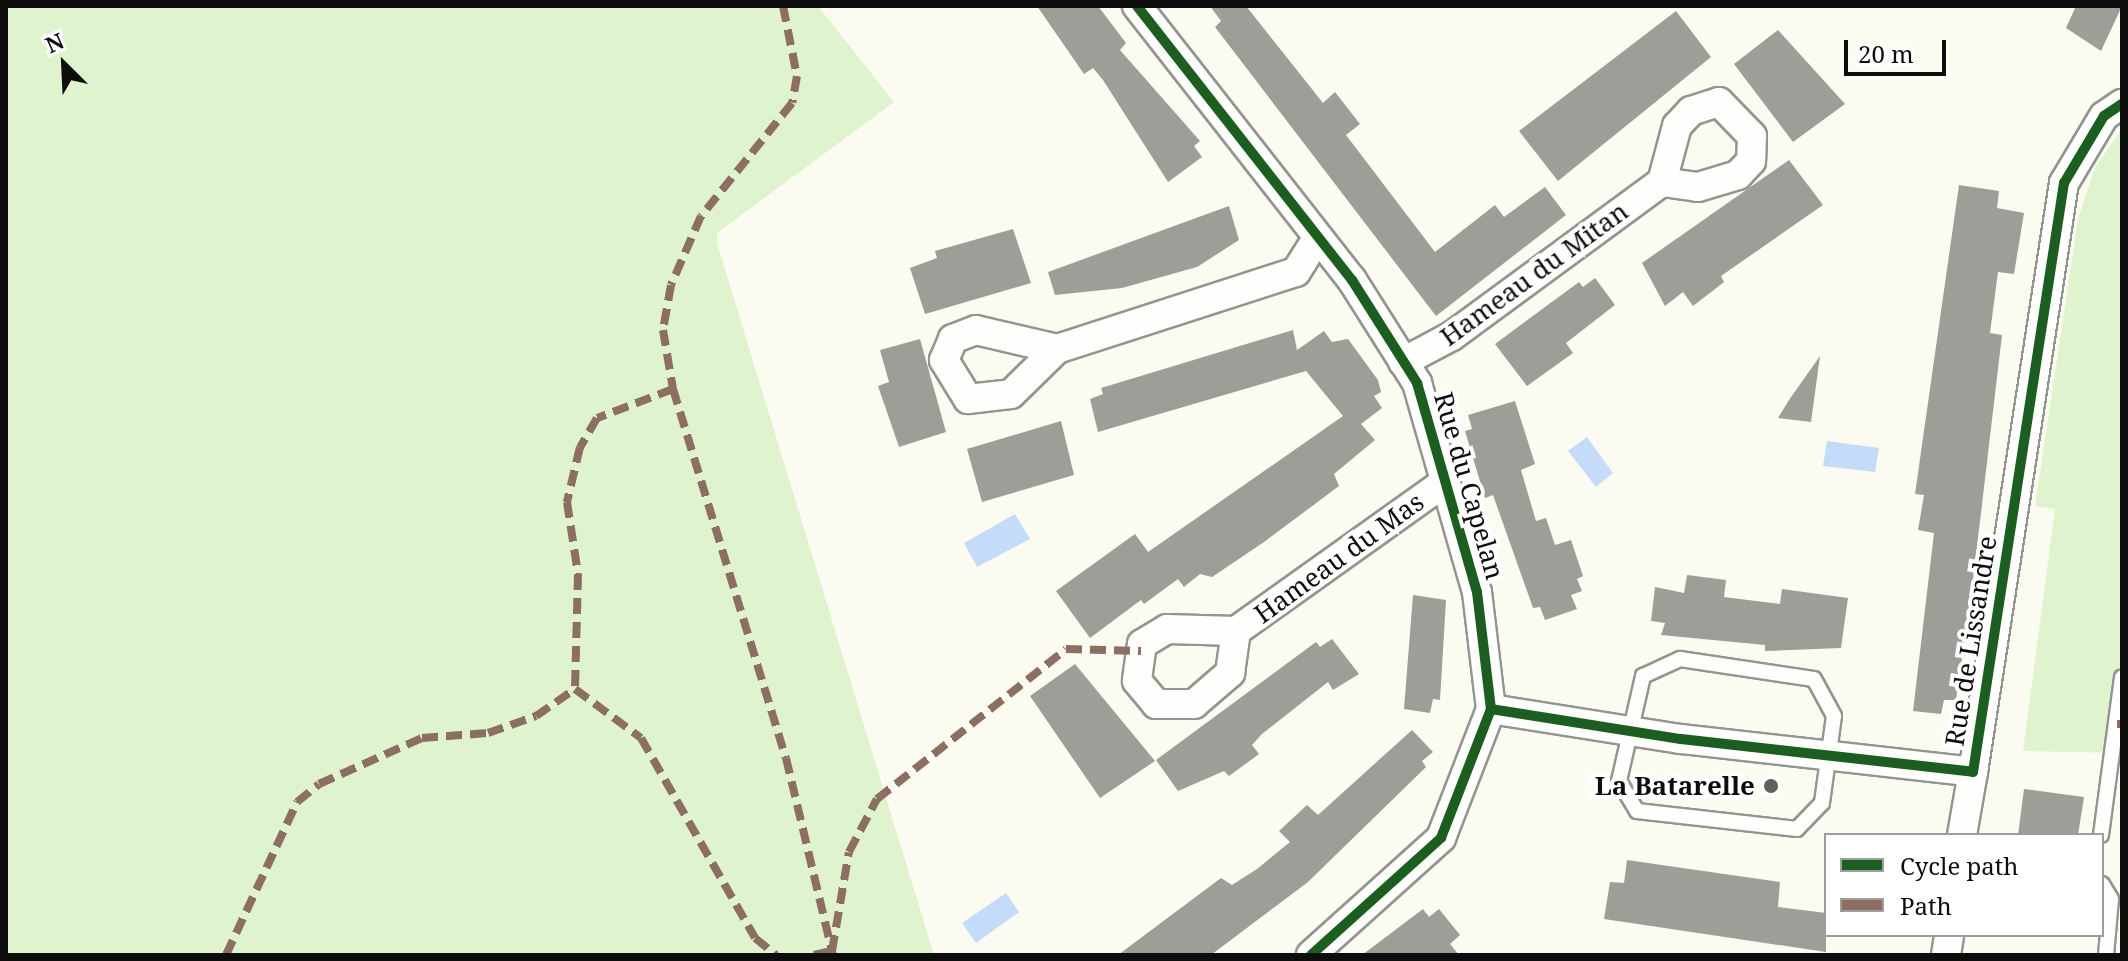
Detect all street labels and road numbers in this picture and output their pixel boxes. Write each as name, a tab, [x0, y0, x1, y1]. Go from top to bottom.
street label: Hameau du Mitan	[1434, 196, 1634, 352]
street label: Rue du Capelan	[1427, 389, 1511, 583]
street label: Hameau du Mas	[1248, 486, 1430, 630]
street label: Rue de Lissandre	[1939, 534, 2003, 748]

